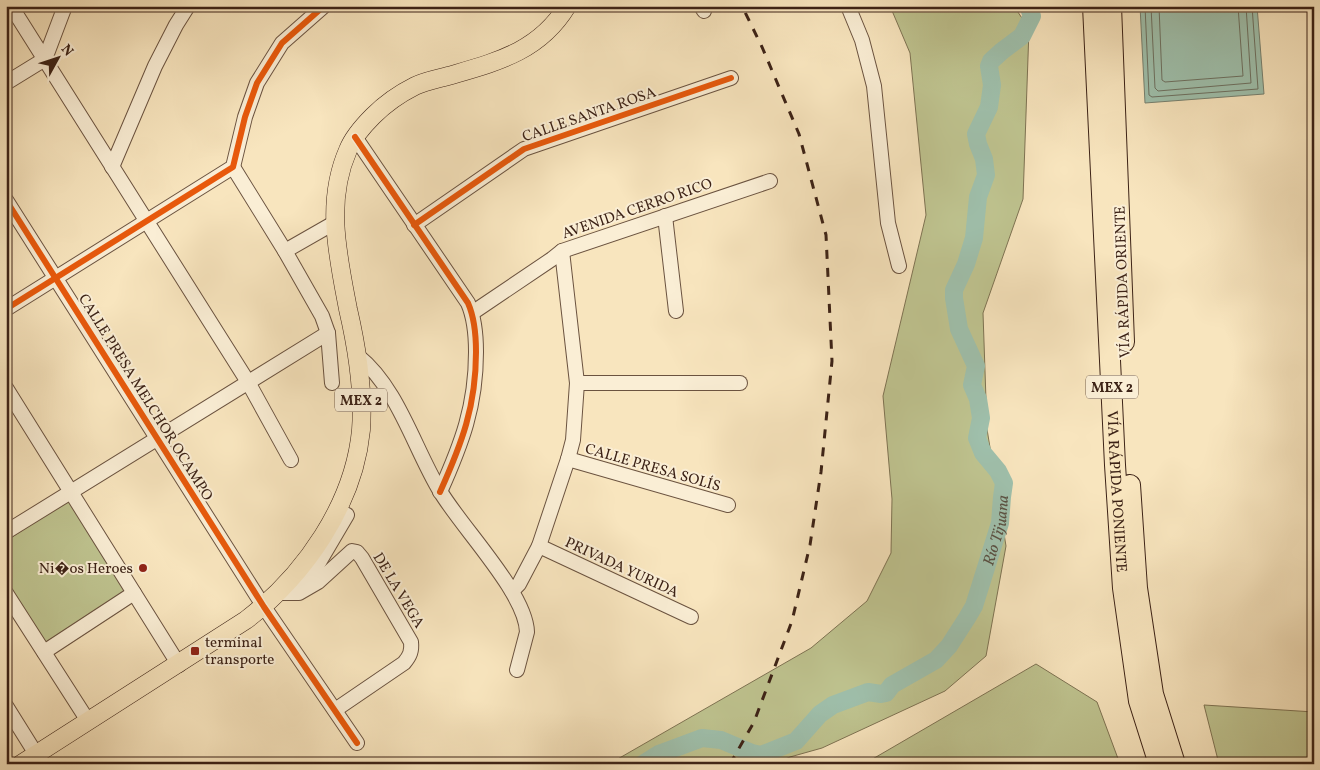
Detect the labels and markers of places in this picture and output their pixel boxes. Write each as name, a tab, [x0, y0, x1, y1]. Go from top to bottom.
place label: Ni�os Heroes	[39, 559, 133, 580]
marker: Ni�os Heroes	[137, 562, 149, 574]
place label: terminal transporte	[205, 633, 274, 671]
marker: terminal transporte	[189, 645, 201, 657]

